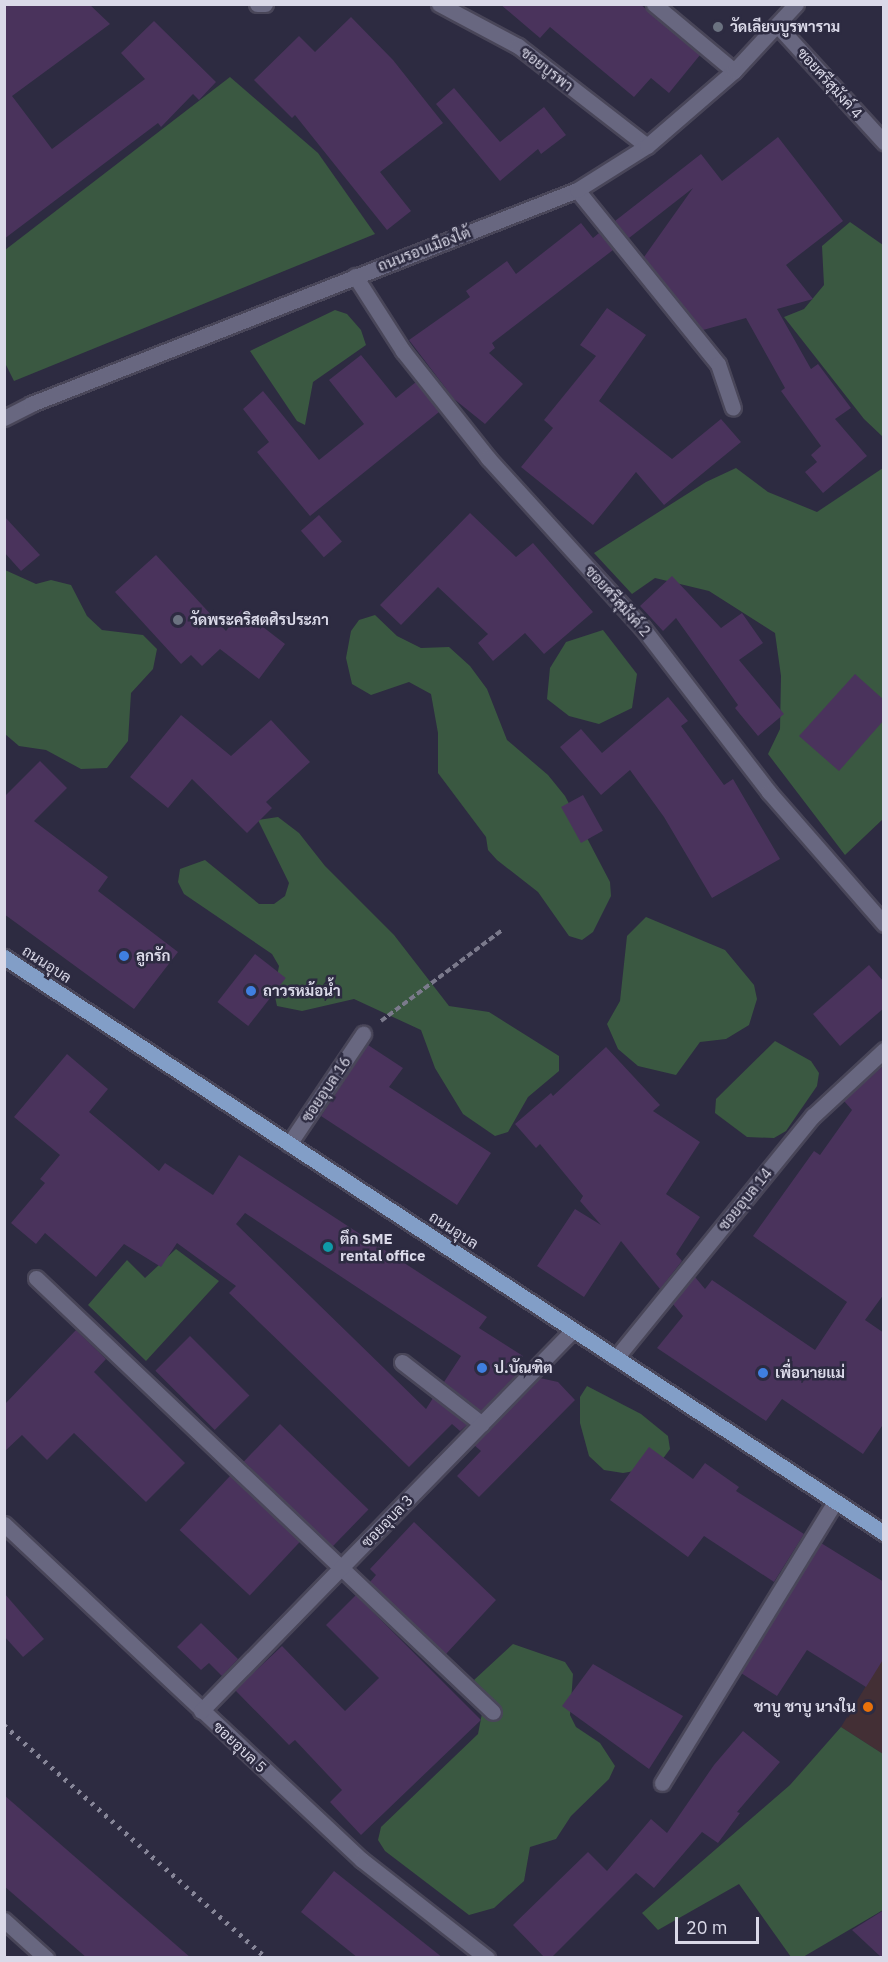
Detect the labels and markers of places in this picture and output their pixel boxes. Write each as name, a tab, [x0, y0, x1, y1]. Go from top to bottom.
place label: วัดเลียบบูรพาราม	[730, 18, 840, 36]
marker: วัดเลียบบูรพาราม	[711, 20, 725, 34]
place label: วัดพระคริสตศิรประภา	[190, 611, 329, 629]
marker: วัดพระคริสตศิรประภา	[171, 613, 185, 627]
place label: ลูกรัก	[136, 947, 170, 965]
marker: ลูกรัก	[117, 949, 131, 963]
place label: ถาวรหม้อน้ำ	[263, 982, 341, 1000]
marker: ถาวรหม้อน้ำ	[244, 984, 258, 998]
place label: ตึก SME rental office	[340, 1229, 425, 1264]
marker: ตึก SME rental office	[321, 1240, 335, 1254]
place label: ป.บัณฑิต	[494, 1359, 553, 1377]
marker: ป.บัณฑิต	[475, 1361, 489, 1375]
place label: เพื่อนายแม่	[775, 1364, 845, 1382]
marker: เพื่อนายแม่	[756, 1366, 770, 1380]
place label: ชาบู ชาบู นางใน	[754, 1698, 856, 1716]
marker: ชาบู ชาบู นางใน	[861, 1700, 875, 1714]

